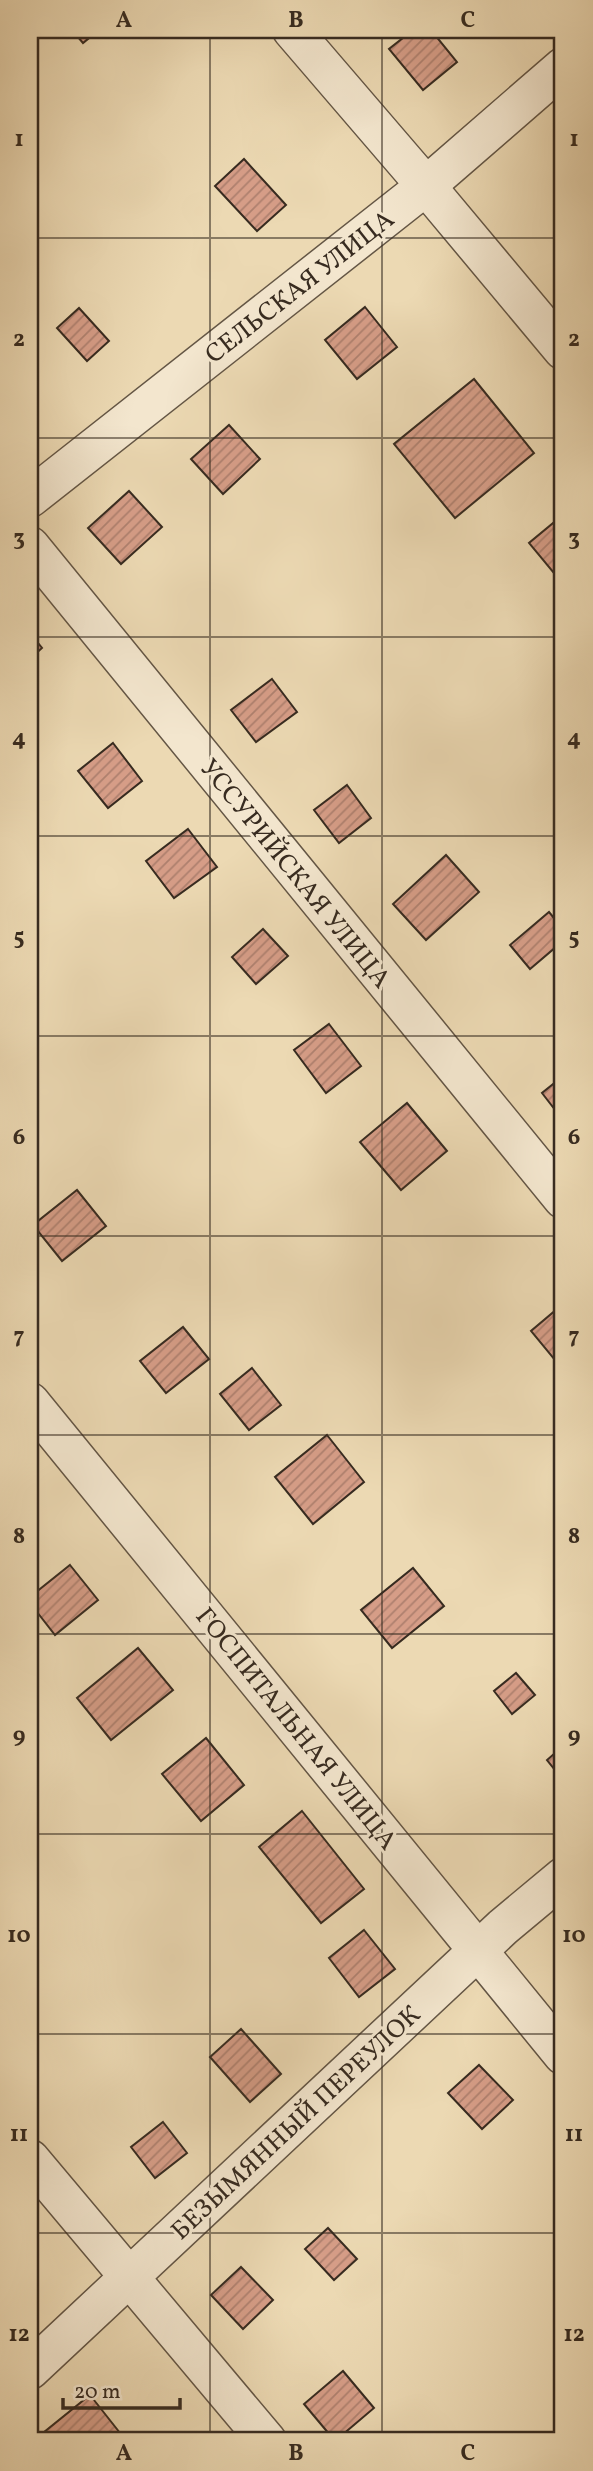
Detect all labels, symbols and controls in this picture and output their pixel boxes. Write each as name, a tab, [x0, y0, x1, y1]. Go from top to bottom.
text: A	[116, 5, 132, 37]
text: B	[288, 5, 304, 37]
text: C	[461, 5, 475, 37]
text: 1	[14, 124, 24, 156]
text: 1	[569, 124, 579, 156]
street label: СЕЛЬСКАЯ УЛИЦА	[198, 202, 402, 373]
text: 2	[13, 324, 25, 356]
text: 2	[568, 324, 580, 356]
text: 3	[13, 523, 25, 555]
text: 3	[568, 523, 580, 555]
text: 4	[12, 723, 26, 755]
text: 4	[567, 723, 581, 755]
street label: УССУРИЙСКАЯ УЛИЦА	[191, 752, 398, 997]
text: 5	[13, 922, 25, 954]
text: 5	[568, 922, 580, 954]
text: 6	[13, 1122, 25, 1154]
text: 6	[568, 1122, 580, 1154]
text: 7	[14, 1321, 25, 1353]
text: 7	[569, 1321, 580, 1353]
text: 8	[13, 1521, 25, 1553]
text: 8	[568, 1521, 580, 1553]
street label: ГОСПИТАЛЬНАЯ УЛИЦА	[186, 1600, 405, 1858]
text: 9	[13, 1720, 25, 1752]
text: 9	[568, 1720, 580, 1752]
text: 10	[7, 1920, 31, 1952]
text: 10	[562, 1920, 586, 1952]
street label: БЕЗЫМЯННЫЙ ПЕРЕУЛОК	[164, 1998, 429, 2249]
text: 11	[10, 2119, 28, 2151]
text: 11	[565, 2119, 583, 2151]
text: 12	[8, 2319, 30, 2351]
text: 12	[563, 2319, 585, 2351]
scale bar	[63, 2366, 180, 2410]
text: 20 m	[74, 2378, 120, 2407]
text: A	[116, 2438, 132, 2470]
text: B	[288, 2438, 304, 2470]
text: C	[461, 2438, 475, 2470]

